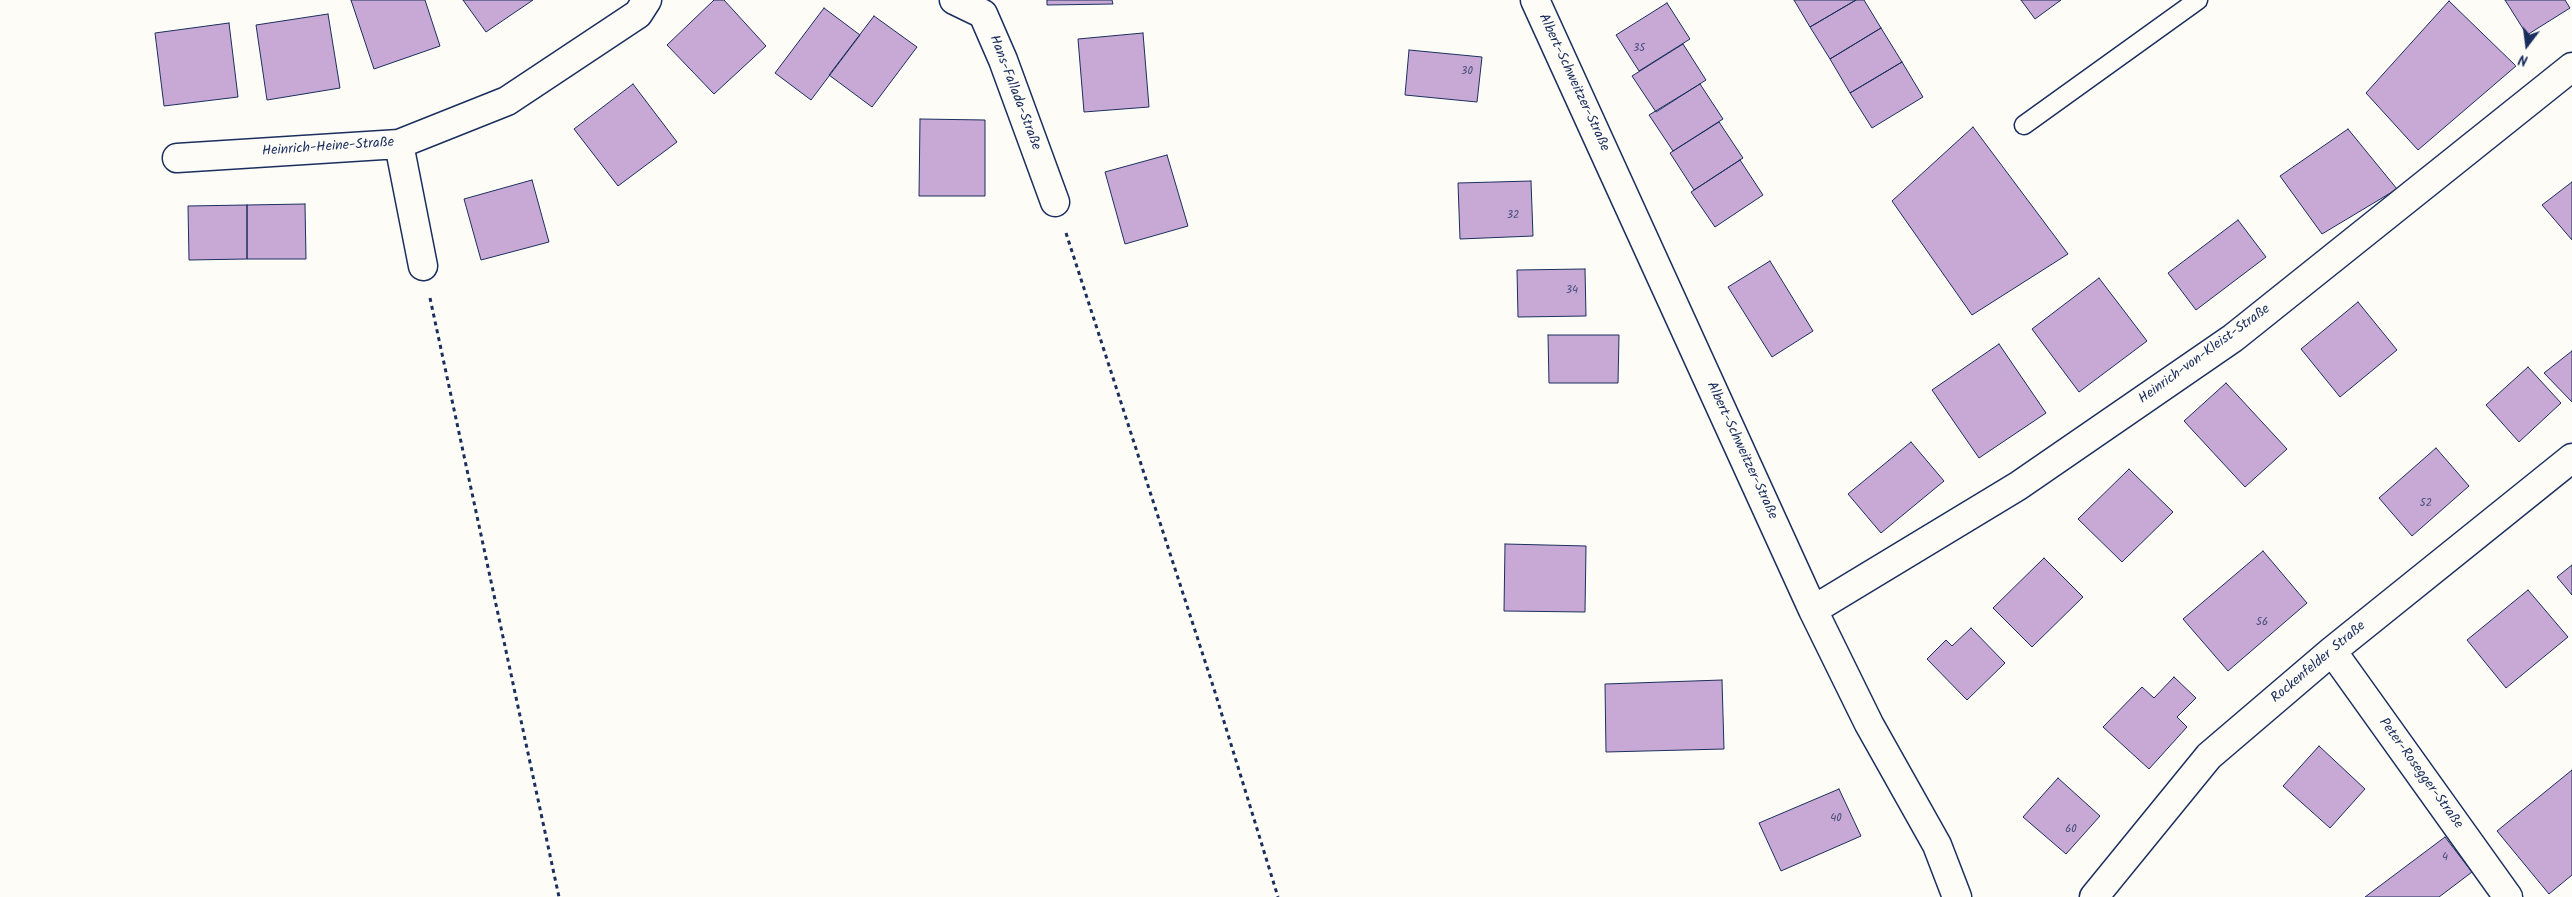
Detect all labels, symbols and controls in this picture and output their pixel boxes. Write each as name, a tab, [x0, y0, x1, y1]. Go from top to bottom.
street label: Albert-Schweitzer-Straße	[1534, 12, 1612, 154]
north arrow	[2502, 20, 2552, 70]
street label: Hans-Fallada-Straße	[984, 33, 1044, 153]
house number: 35	[1633, 42, 1645, 56]
text: N	[2516, 48, 2530, 71]
house number: 30	[1461, 65, 1473, 79]
street label: Heinrich-Heine-Straße	[261, 135, 395, 161]
house number: 32	[1507, 209, 1519, 223]
house number: 34	[1566, 284, 1578, 298]
street label: Heinrich-von-Kleist-Straße	[2136, 302, 2274, 408]
street label: Albert-Schweitzer-Straße	[1702, 380, 1780, 522]
house number: 52	[2420, 497, 2432, 511]
house number: 56	[2256, 616, 2268, 630]
street label: Rockenfelder Straße	[2268, 619, 2370, 707]
street label: Peter-Rosegger-Straße	[2374, 715, 2466, 833]
house number: 40	[1830, 812, 1842, 826]
house number: 60	[2065, 823, 2077, 837]
house number: 4	[2442, 851, 2448, 865]

